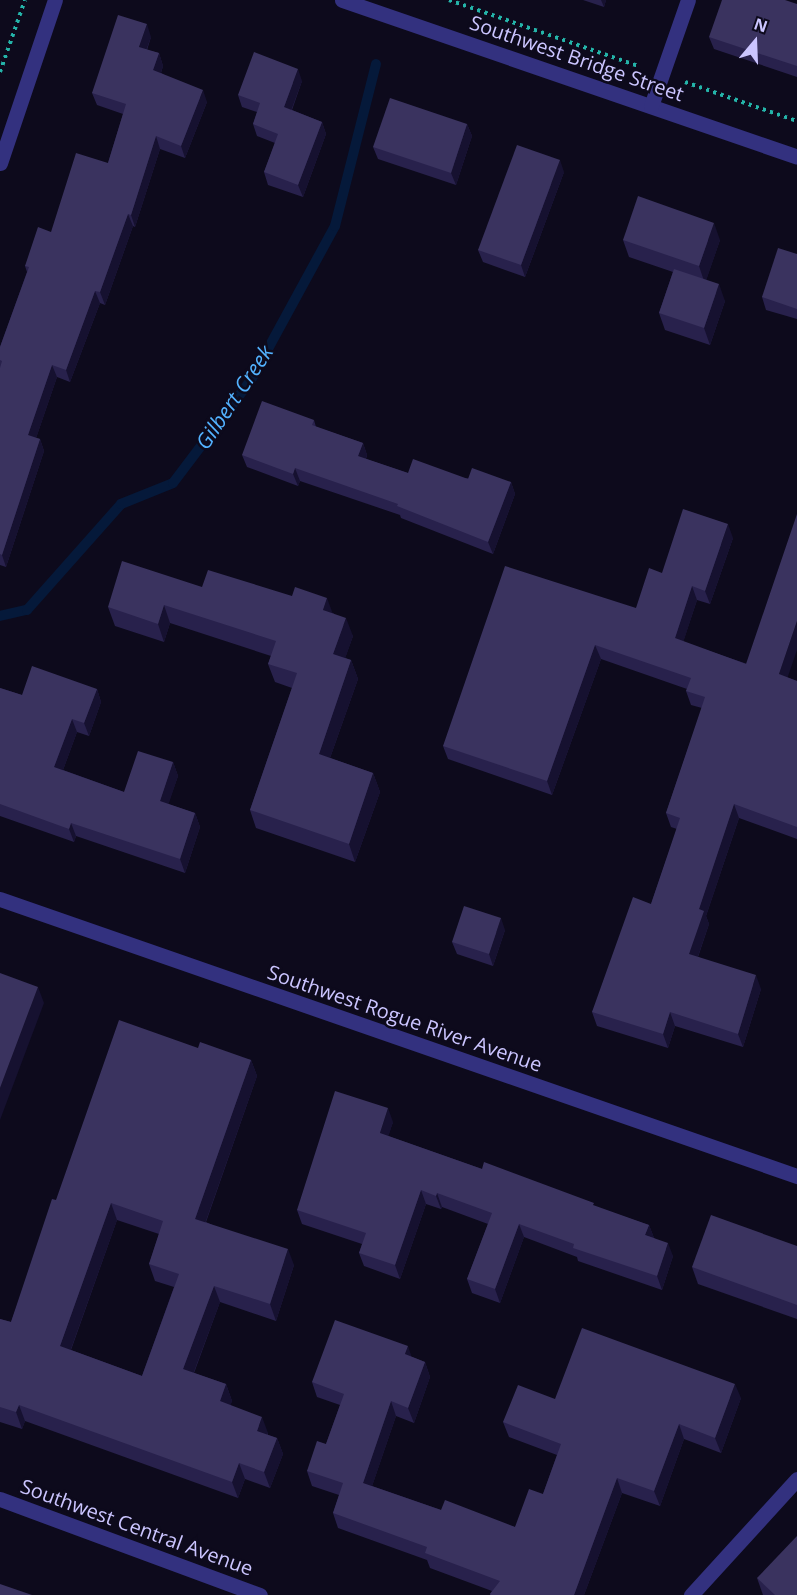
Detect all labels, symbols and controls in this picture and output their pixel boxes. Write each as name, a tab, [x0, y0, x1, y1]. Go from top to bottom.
street label: Southwest Bridge Street	[467, 10, 687, 106]
north arrow	[725, 12, 785, 72]
text: N	[751, 12, 771, 37]
water label: Gilbert Creek	[190, 340, 278, 454]
street label: Southwest Rogue River Avenue	[265, 960, 545, 1076]
street label: Southwest Central Avenue	[17, 1474, 257, 1580]

